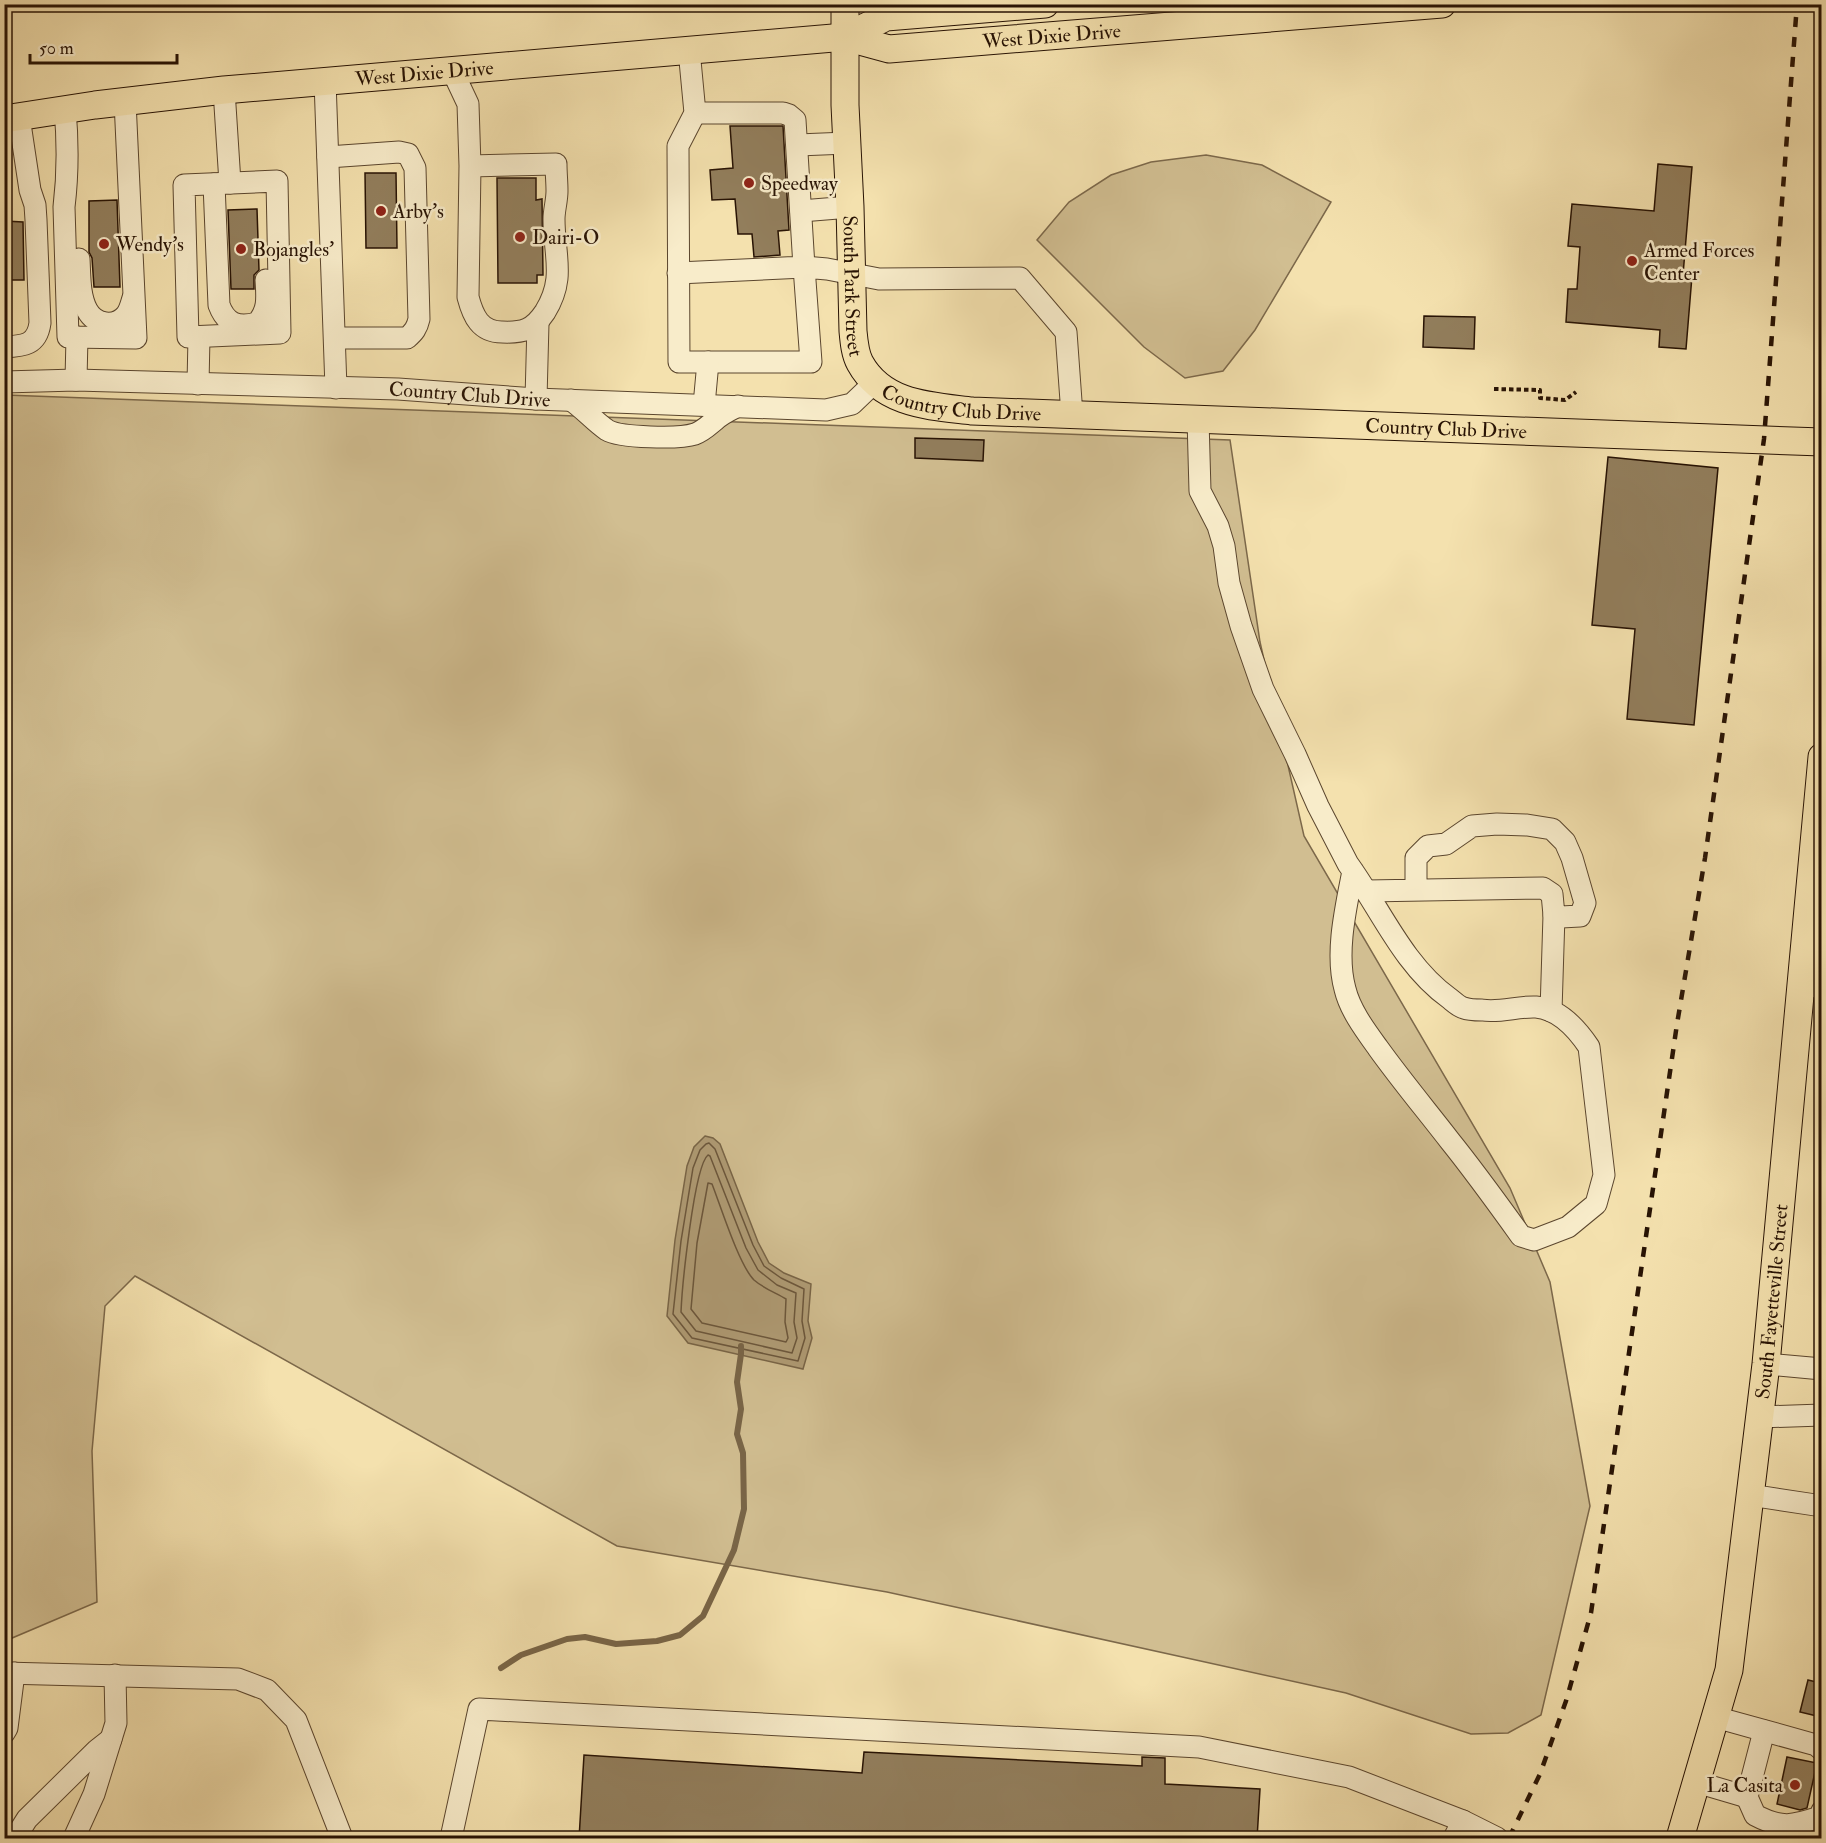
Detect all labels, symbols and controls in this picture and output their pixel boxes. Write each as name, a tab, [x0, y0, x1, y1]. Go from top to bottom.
street label: West Dixie Drive	[981, 18, 1122, 54]
scale bar	[30, 27, 177, 65]
text: 50 m	[39, 37, 74, 60]
street label: West Dixie Drive	[353, 55, 495, 92]
place label: Speedway	[761, 171, 839, 197]
marker: Speedway	[742, 176, 756, 190]
place label: Arby's	[392, 199, 444, 224]
marker: Arby's	[374, 204, 388, 218]
street label: South Park Street	[837, 215, 869, 360]
place label: Dairi-O	[532, 225, 599, 250]
marker: Dairi-O	[513, 230, 527, 244]
place label: Wendy's	[115, 232, 184, 257]
marker: Wendy's	[97, 237, 111, 251]
place label: Bojangles'	[253, 237, 334, 262]
place label: Armed Forces Center	[1643, 238, 1755, 286]
marker: Bojangles'	[234, 242, 248, 256]
marker: Armed Forces Center	[1625, 254, 1639, 268]
street label: Country Club Drive	[389, 377, 551, 413]
street label: Country Club Drive	[877, 379, 1042, 427]
street label: Country Club Drive	[1365, 413, 1527, 444]
street label: South Fayetteville Street	[1750, 1202, 1794, 1400]
place label: La Casita	[1707, 1773, 1784, 1798]
marker: La Casita	[1788, 1778, 1802, 1792]

